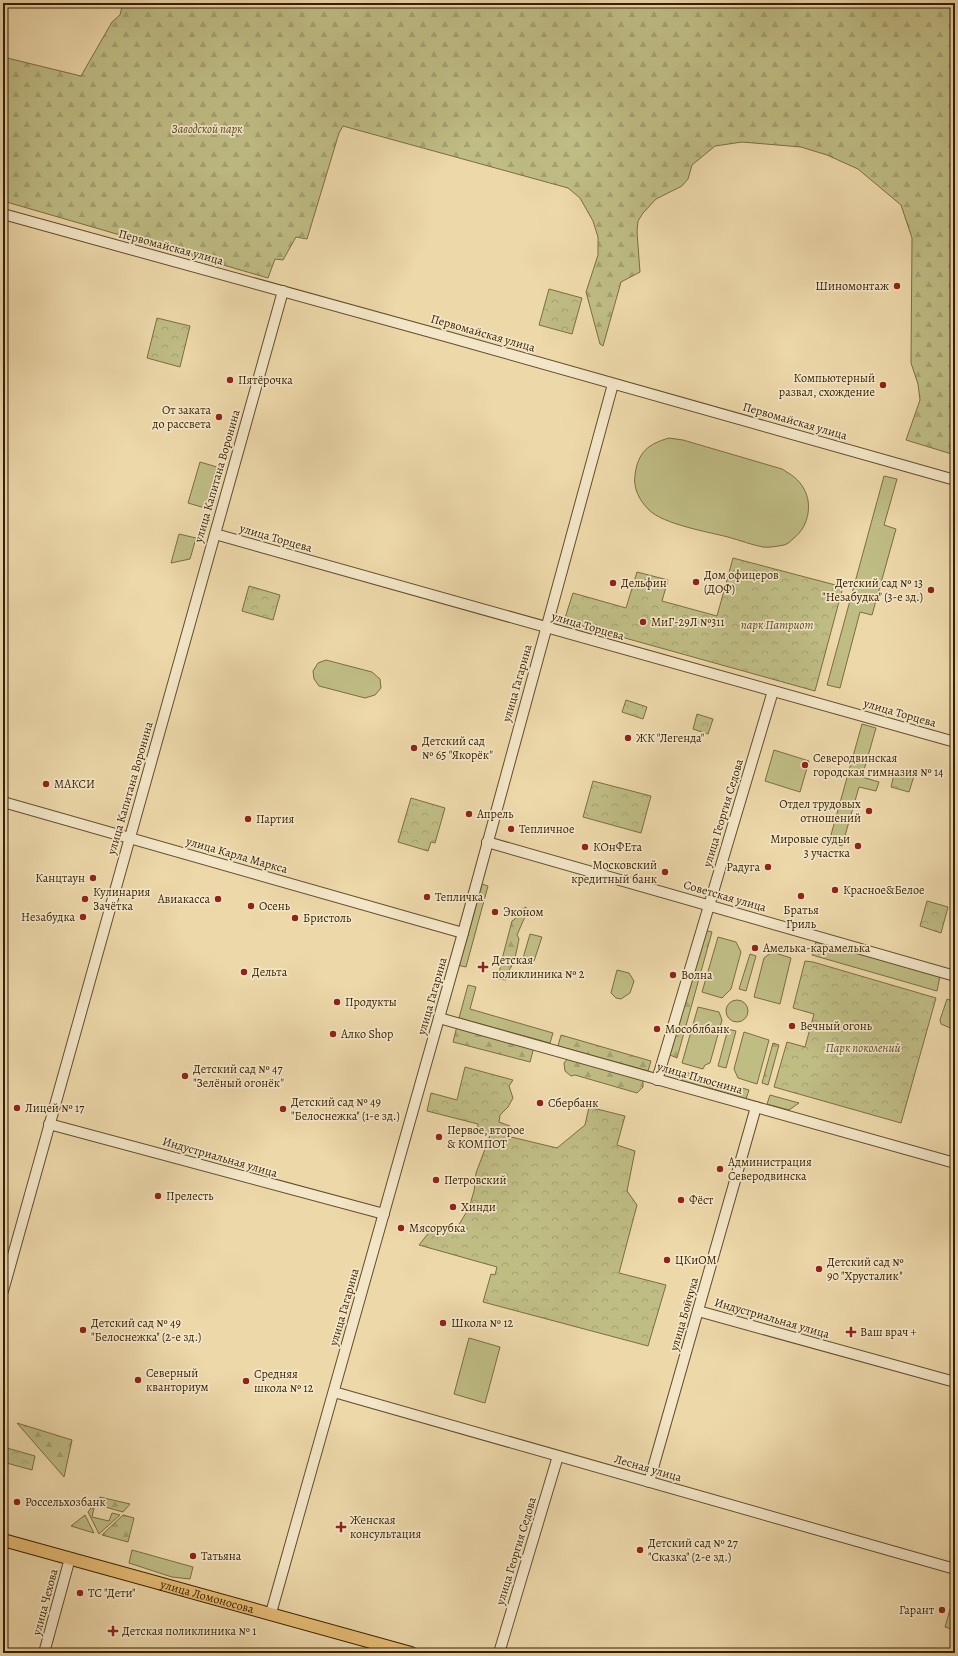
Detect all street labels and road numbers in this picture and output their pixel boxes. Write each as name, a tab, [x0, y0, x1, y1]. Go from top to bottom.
street label: Первомайская улица	[117, 225, 226, 269]
street label: Первомайская улица	[429, 310, 538, 356]
street label: Первомайская улица	[741, 398, 850, 444]
street label: улица Капитана Воронина	[190, 407, 244, 545]
street label: улица Торцева	[237, 520, 315, 556]
street label: улица Торцева	[549, 608, 627, 644]
street label: улица Гагарина	[498, 642, 536, 725]
street label: улица Торцева	[861, 695, 939, 731]
street label: улица Капитана Воронина	[103, 719, 157, 857]
street label: улица Георгия Седова	[699, 757, 747, 870]
street label: улица Карла Маркса	[183, 833, 290, 877]
street label: Советская улица	[682, 877, 769, 916]
street label: улица Гагарина	[413, 955, 451, 1038]
street label: улица Плюснина	[655, 1058, 745, 1098]
street label: Индустриальная улица	[161, 1133, 280, 1181]
street label: улица Гагарина	[325, 1266, 363, 1349]
street label: улица Бойчука	[666, 1275, 702, 1354]
street label: Индустриальная улица	[713, 1294, 832, 1342]
street label: Лесная улица	[612, 1451, 684, 1485]
street label: улица Георгия Седова	[492, 1495, 540, 1608]
street label: улица Чехова	[28, 1567, 62, 1638]
street label: улица Ломоносова	[158, 1576, 256, 1617]

